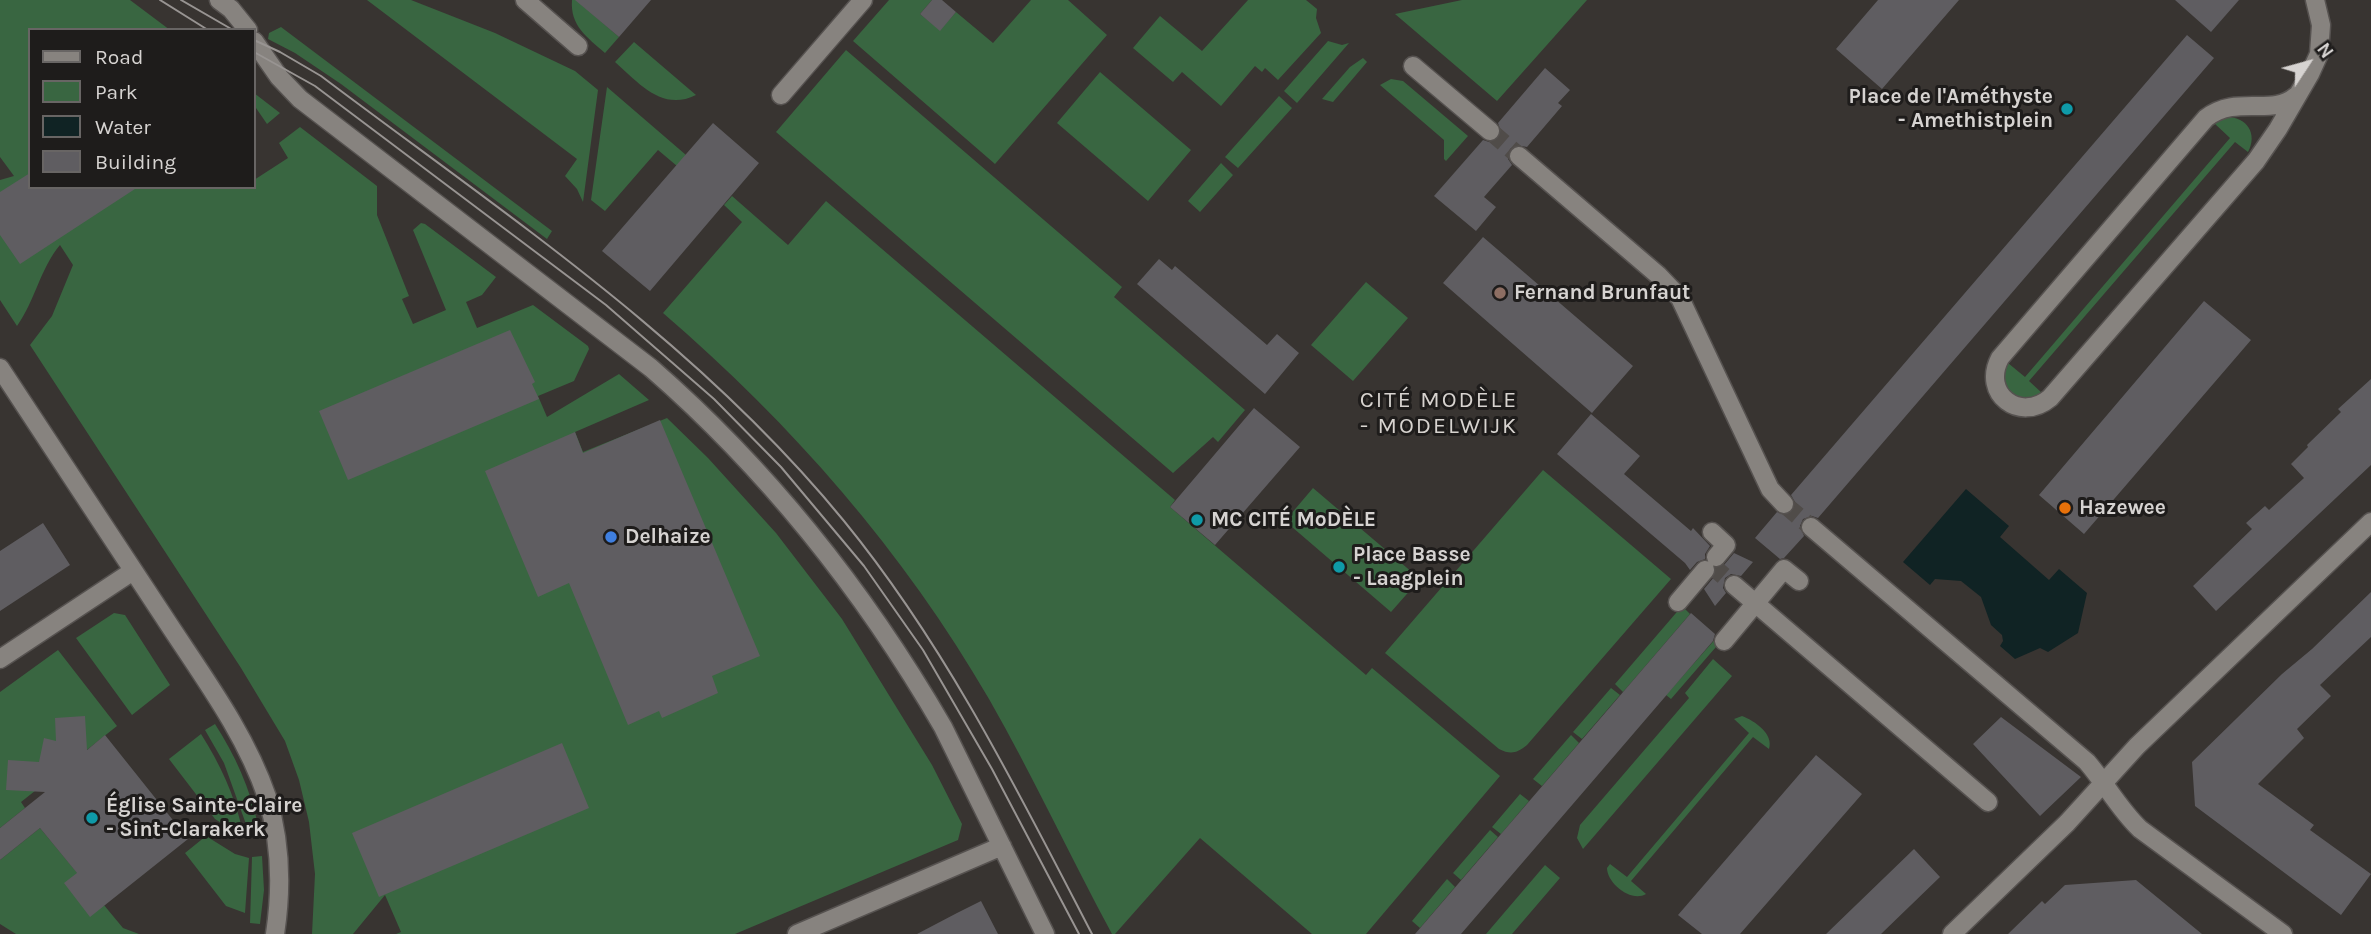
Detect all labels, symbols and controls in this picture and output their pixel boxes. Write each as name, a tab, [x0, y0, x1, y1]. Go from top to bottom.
legend	[28, 28, 256, 189]
north arrow	[2273, 28, 2343, 98]
text: N	[2312, 39, 2338, 63]
text: Road	[95, 45, 143, 69]
text: Park	[95, 80, 138, 104]
place label: Place de l'Améthyste - Amethistplein	[1848, 84, 2053, 134]
marker: Place de l'Améthyste - Amethistplein	[2059, 101, 2075, 117]
text: Water	[95, 115, 151, 139]
text: Building	[95, 150, 176, 174]
place label: Fernand Brunfaut	[1514, 280, 1690, 306]
marker: Fernand Brunfaut	[1492, 285, 1508, 301]
district label: CITÉ MODÈLE - MODELWIJK	[1361, 386, 1517, 440]
place label: Hazewee	[2079, 495, 2166, 521]
marker: Hazewee	[2057, 500, 2073, 516]
place label: MC CITÉ MoDÈLE	[1211, 507, 1376, 533]
marker: MC CITÉ MoDÈLE	[1189, 512, 1205, 528]
place label: Delhaize	[625, 524, 711, 550]
marker: Delhaize	[603, 529, 619, 545]
place label: Place Basse - Laagplein	[1353, 542, 1471, 592]
marker: Place Basse - Laagplein	[1331, 559, 1347, 575]
place label: Église Sainte-Claire - Sint-Clarakerk	[106, 793, 302, 843]
marker: Église Sainte-Claire - Sint-Clarakerk	[84, 810, 100, 826]

